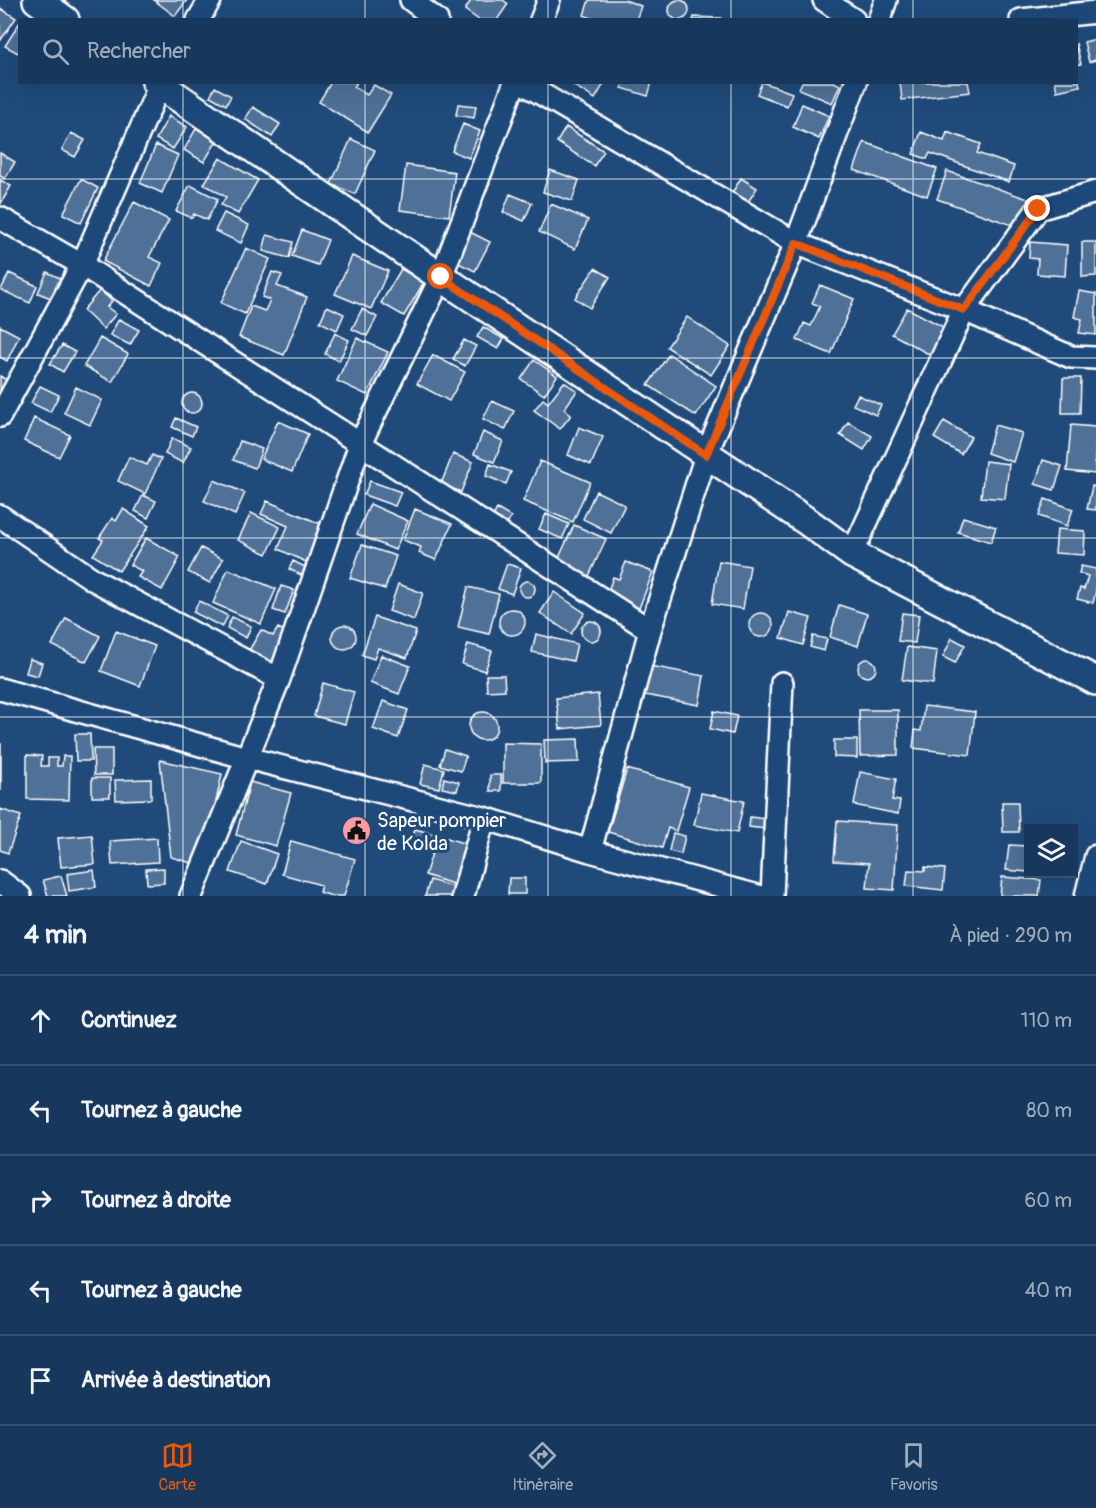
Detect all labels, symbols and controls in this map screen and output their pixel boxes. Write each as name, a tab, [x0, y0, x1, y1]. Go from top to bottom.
search box	[18, 18, 1078, 84]
icon: search	[39, 35, 72, 68]
text: Rechercher	[87, 37, 191, 65]
route end	[1024, 195, 1050, 221]
route start	[427, 263, 453, 289]
place label: Sapeur pompier de Kolda	[377, 808, 506, 856]
public building icon: Sapeur pompier de Kolda	[340, 815, 372, 847]
map controls	[1024, 824, 1078, 878]
button: layers	[1024, 824, 1078, 878]
text: 4 min	[24, 919, 87, 951]
text: À pied · 290 m	[949, 923, 1072, 948]
icon: ahead	[24, 1004, 57, 1037]
text: Continuez	[81, 1006, 177, 1034]
text: 110 m	[1021, 1008, 1072, 1033]
icon: left	[24, 1094, 57, 1127]
text: Tournez à gauche	[81, 1096, 242, 1124]
text: 80 m	[1026, 1098, 1072, 1123]
icon: right	[24, 1184, 57, 1217]
text: Tournez à droite	[81, 1186, 231, 1214]
text: 60 m	[1025, 1188, 1072, 1213]
icon: left	[24, 1274, 57, 1307]
text: Tournez à gauche	[81, 1276, 242, 1304]
text: 40 m	[1025, 1278, 1072, 1303]
icon: arrive	[24, 1364, 57, 1397]
text: Arrivée à destination	[81, 1366, 271, 1394]
tab: Carte	[158, 1439, 196, 1495]
tab: Itinéraire	[513, 1439, 573, 1495]
tab: Favoris	[890, 1439, 938, 1495]

